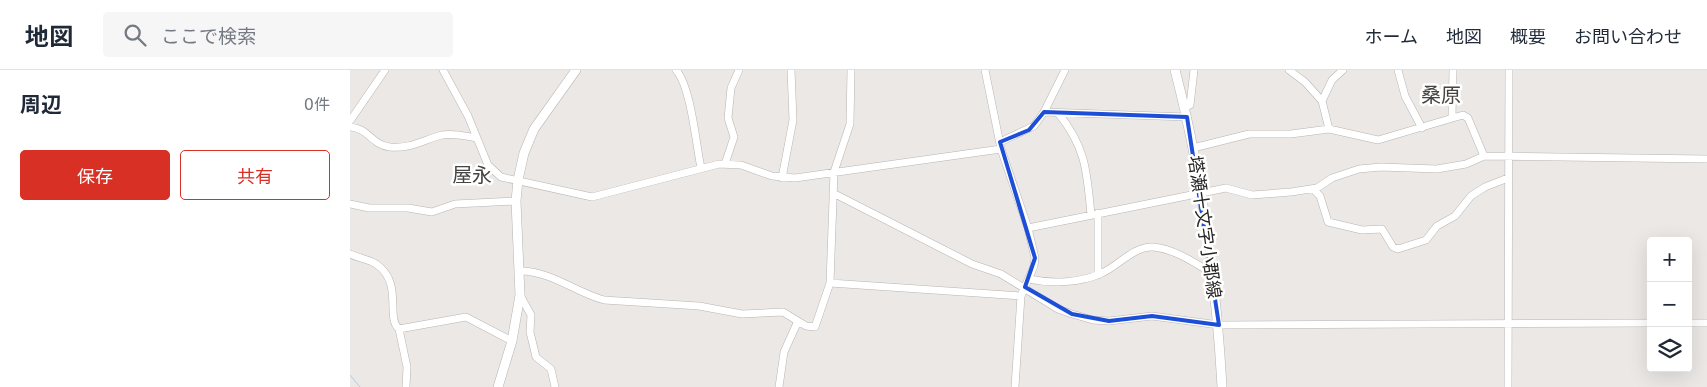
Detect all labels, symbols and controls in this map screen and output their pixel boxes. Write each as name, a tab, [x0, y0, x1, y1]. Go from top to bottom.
search box	[103, 12, 453, 57]
icon: search	[121, 21, 149, 49]
text: 地図	[25, 23, 73, 51]
text: ここで検索	[161, 25, 256, 47]
text: ホーム	[1365, 26, 1418, 47]
text: 地図	[1446, 26, 1482, 47]
text: 概要	[1510, 26, 1546, 47]
text: お問い合わせ	[1574, 26, 1682, 47]
district label: 桑原	[1421, 83, 1461, 107]
text: 周辺	[20, 93, 62, 117]
text: 0件	[304, 95, 330, 114]
button: 保存	[20, 150, 170, 200]
button: 共有	[180, 150, 330, 200]
street label: 塔瀬十文字小郡線	[1185, 154, 1225, 300]
district label: 屋永	[452, 163, 492, 187]
map controls	[1647, 237, 1692, 372]
button: +	[1647, 237, 1692, 282]
button: −	[1647, 282, 1692, 327]
button: layers	[1647, 327, 1692, 372]

